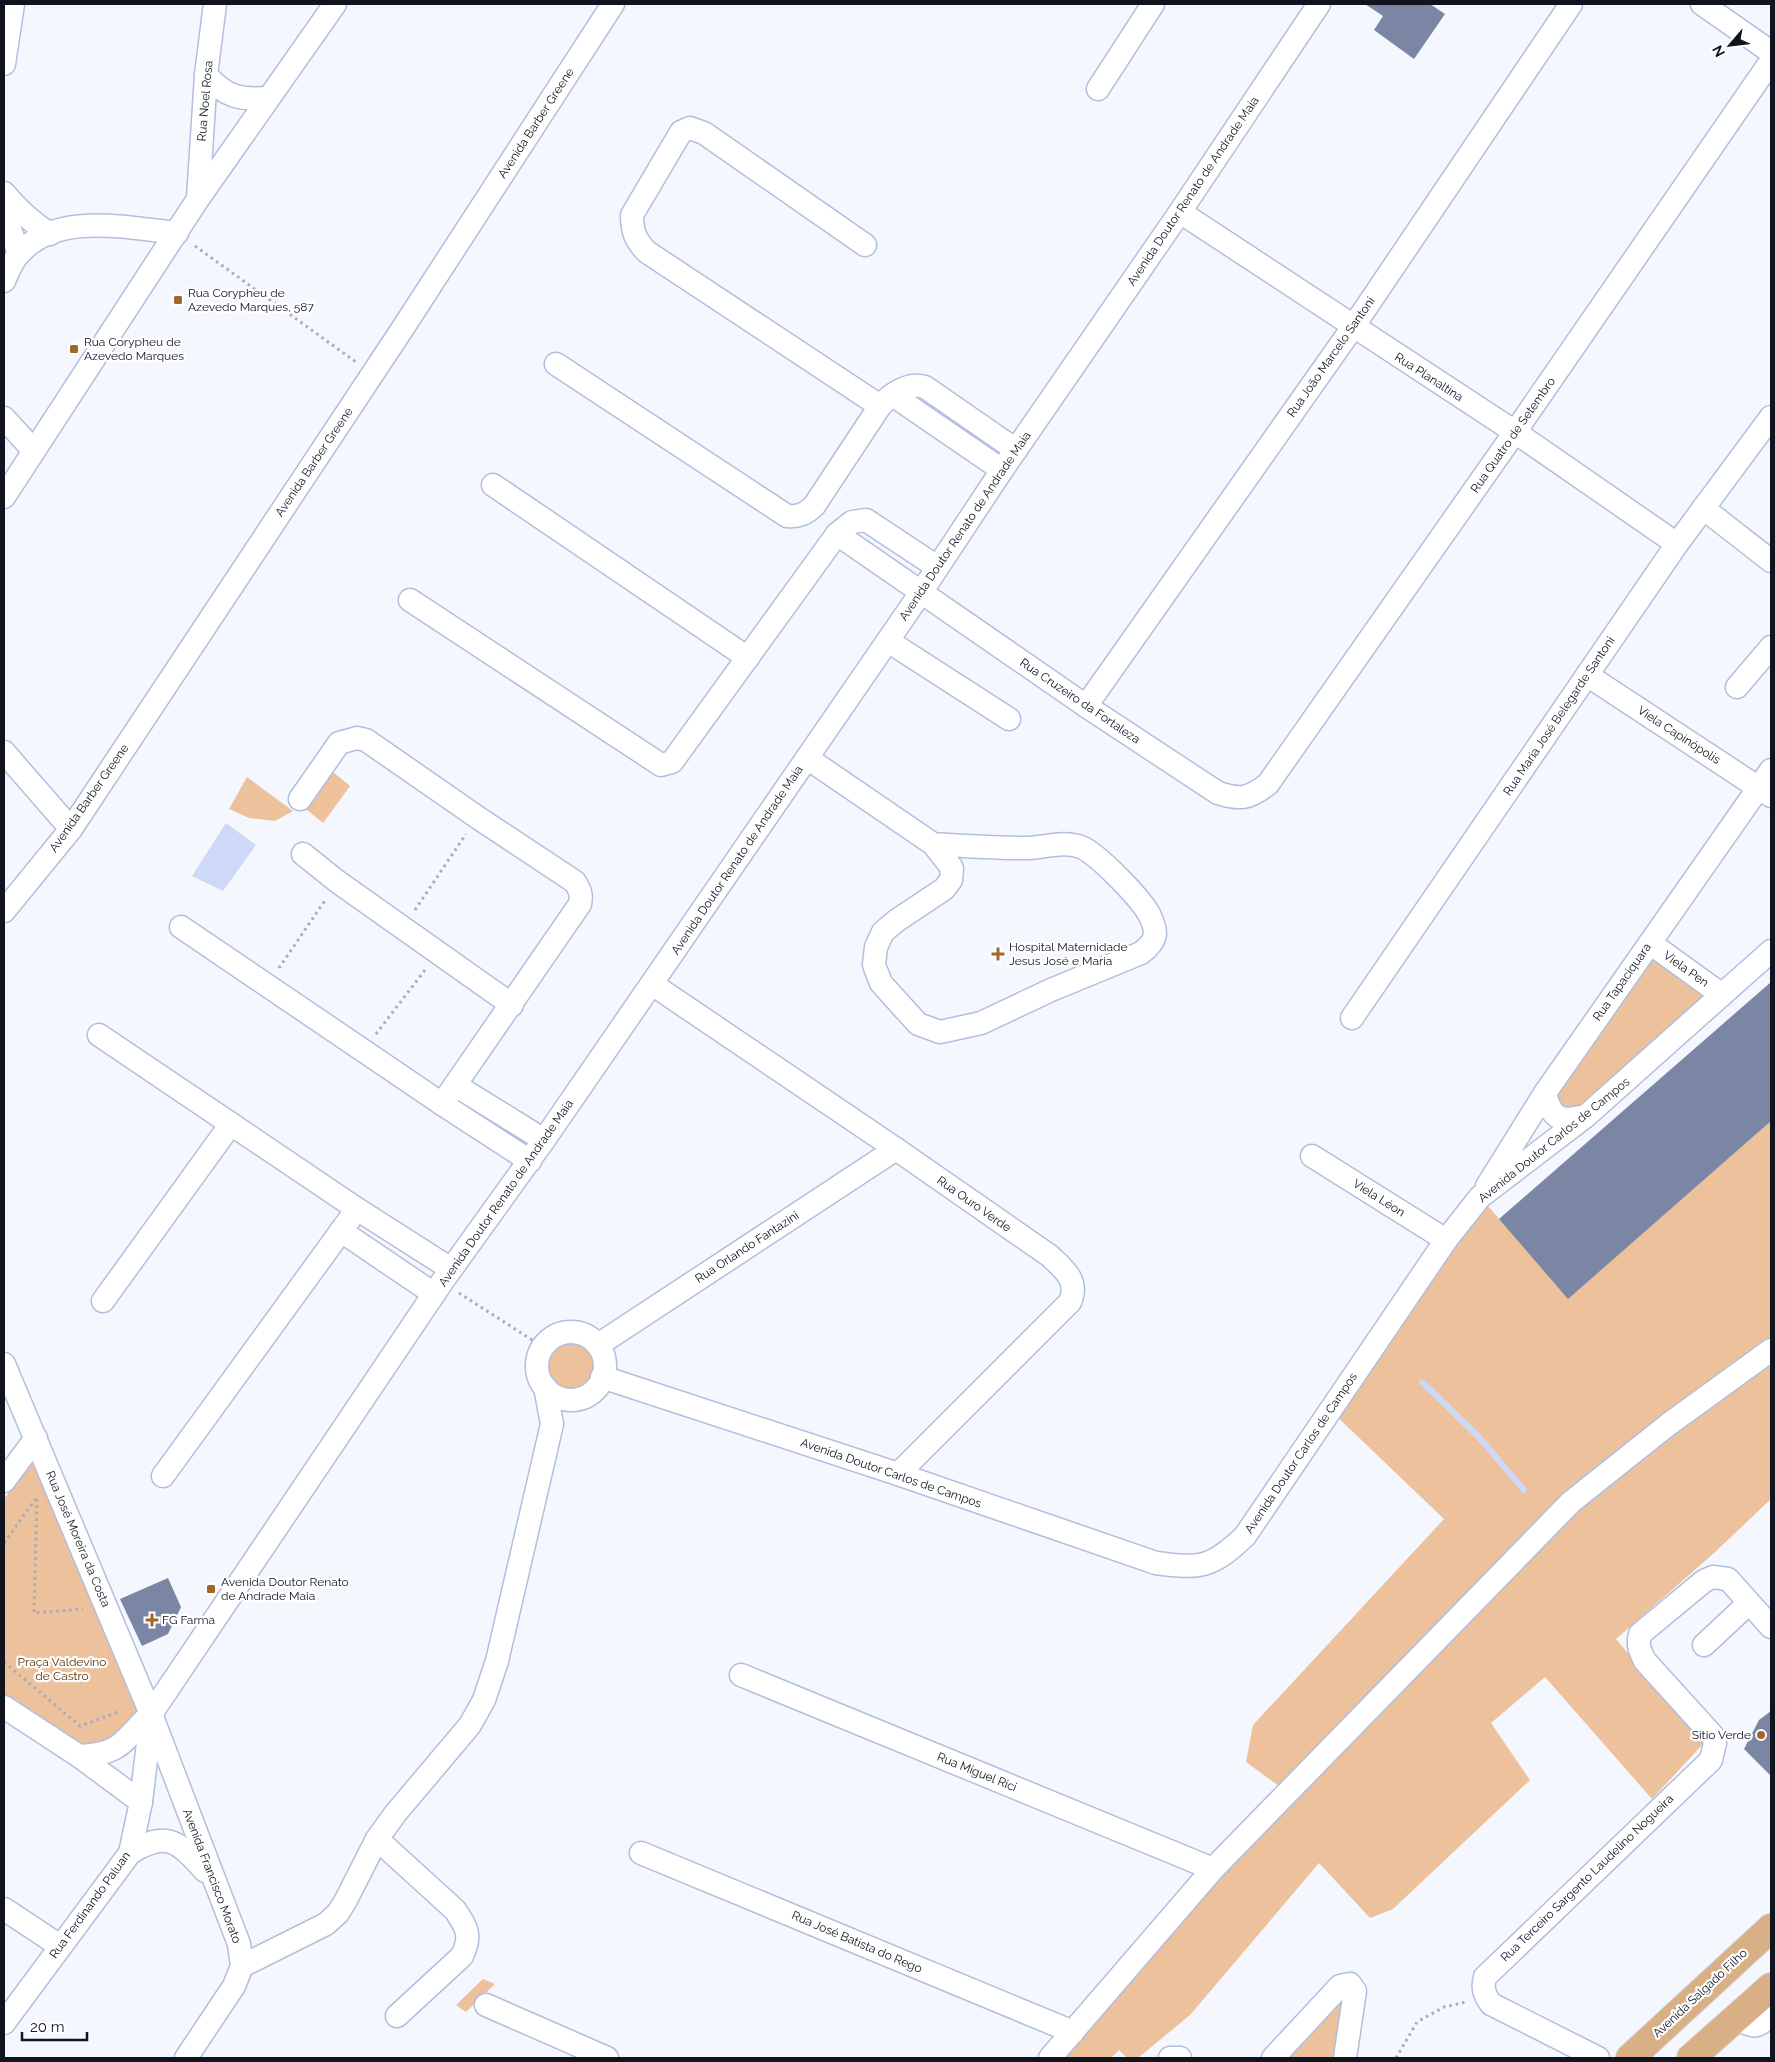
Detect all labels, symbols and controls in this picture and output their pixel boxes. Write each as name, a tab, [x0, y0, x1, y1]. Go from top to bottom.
north arrow	[1705, 20, 1755, 70]
text: N	[1709, 43, 1728, 60]
street label: Rua Noel Rosa	[195, 60, 215, 142]
street label: Avenida Barber Greene	[495, 65, 577, 181]
street label: Avenida Doutor Renato de Andrade Maia	[1124, 94, 1262, 288]
place label: Rua Corypheu de Azevedo Marques, 587	[188, 286, 314, 314]
marker: Rua Corypheu de Azevedo Marques, 587	[172, 294, 184, 306]
street label: Rua João Marcelo Santoni	[1284, 294, 1378, 420]
place label: Rua Corypheu de Azevedo Marques	[84, 335, 184, 363]
marker: Rua Corypheu de Azevedo Marques	[68, 343, 80, 355]
street label: Rua Planaltina	[1392, 350, 1466, 404]
street label: Rua Quatro de Setembro	[1468, 375, 1558, 495]
street label: Avenida Barber Greene	[272, 405, 356, 519]
street label: Avenida Doutor Renato de Andrade Maia	[896, 429, 1034, 623]
street label: Rua Maria José Belegarde Santoni	[1500, 634, 1618, 798]
street label: Rua Cruzeiro da Fortaleza	[1017, 655, 1143, 747]
street label: Viela Capinópolis	[1635, 703, 1723, 767]
street label: Avenida Barber Greene	[46, 741, 132, 855]
street label: Avenida Doutor Renato de Andrade Maia	[668, 763, 806, 957]
place label: Hospital Maternidade Jesus José e Maria	[1009, 940, 1127, 968]
street label: Rua Tapaciquara	[1590, 940, 1654, 1024]
marker: Hospital Maternidade Jesus José e Maria	[991, 947, 1005, 961]
street label: Viela Pen	[1661, 948, 1711, 990]
street label: Avenida Doutor Carlos de Campos	[1476, 1075, 1633, 1205]
street label: Avenida Doutor Renato de Andrade Maia	[436, 1097, 576, 1289]
street label: Rua Ouro Verde	[934, 1173, 1014, 1235]
street label: Viela Léon	[1350, 1177, 1408, 1219]
street label: Rua Orlando Fantazini	[693, 1208, 801, 1286]
street label: Avenida Doutor Carlos de Campos	[1242, 1370, 1360, 1536]
street label: Avenida Doutor Carlos de Campos	[799, 1435, 984, 1511]
street label: Rua José Moreira da Costa	[43, 1469, 113, 1609]
place label: Avenida Doutor Renato de Andrade Maia	[221, 1575, 349, 1603]
marker: Avenida Doutor Renato de Andrade Maia	[205, 1583, 217, 1595]
place label: FG Farma	[162, 1613, 215, 1627]
marker: FG Farma	[146, 1614, 158, 1626]
park label: Praça Valdevino de Castro	[18, 1655, 106, 1683]
place label: Sitio Verde	[1692, 1728, 1751, 1742]
marker: Sitio Verde	[1755, 1729, 1767, 1741]
street label: Rua Miguel Rici	[935, 1750, 1019, 1794]
street label: Rua Terceiro Sargento Laudelino Nogueira	[1498, 1792, 1676, 1964]
street label: Avenida Francisco Morato	[180, 1807, 244, 1945]
street label: Rua Ferdinando Paluan	[47, 1849, 133, 1961]
street label: Rua José Batista do Rego	[790, 1908, 924, 1976]
street label: Avenida Salgado Filho	[1650, 1946, 1750, 2040]
scale bar	[22, 2010, 88, 2042]
text: 20 m	[30, 2018, 65, 2036]

